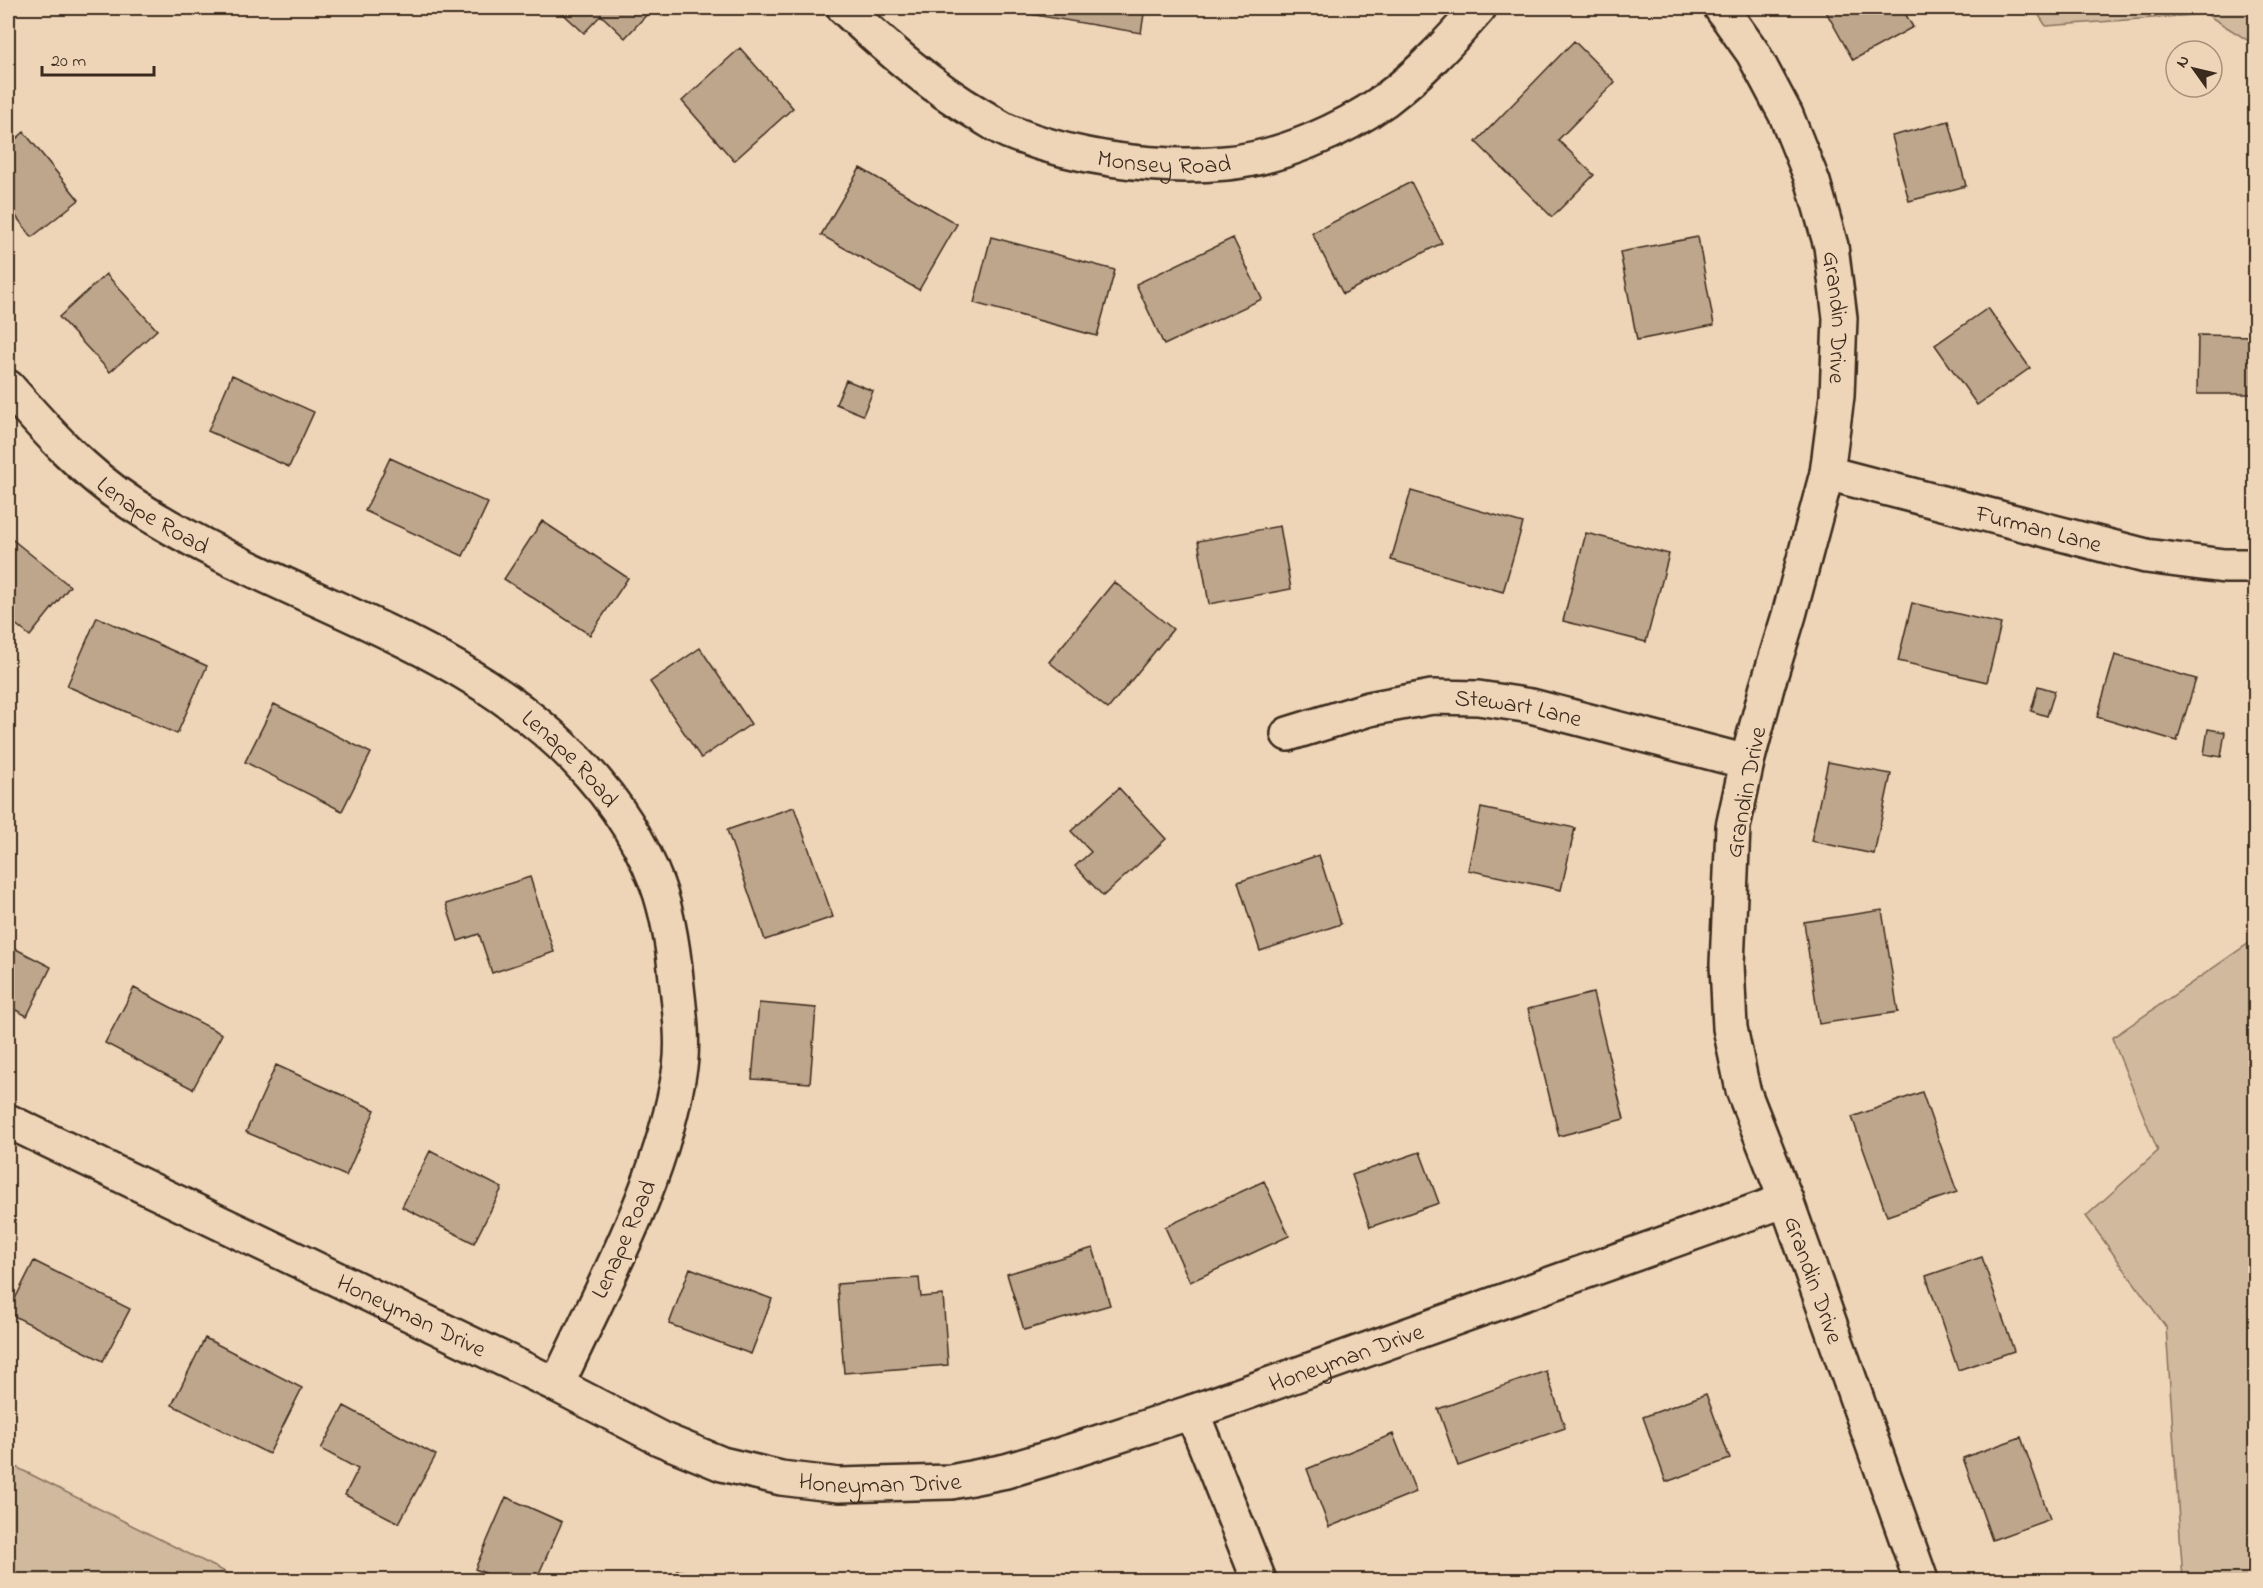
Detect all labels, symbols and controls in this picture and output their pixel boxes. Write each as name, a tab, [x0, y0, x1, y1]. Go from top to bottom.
scale bar	[42, 39, 154, 77]
north arrow	[2164, 39, 2224, 99]
text: 20 m	[51, 49, 86, 75]
text: N	[2170, 50, 2196, 73]
street label: Monsey Road	[1094, 142, 1233, 186]
street label: Grandin Drive	[1812, 249, 1855, 385]
street label: Lenape Road	[88, 469, 215, 565]
street label: Furman Lane	[1971, 497, 2105, 564]
street label: Stewart Lane	[1454, 682, 1585, 738]
street label: Lenape Road	[513, 702, 626, 816]
street label: Grandin Drive	[1718, 724, 1777, 861]
street label: Lenape Road	[584, 1175, 667, 1305]
street label: Grandin Drive	[1773, 1212, 1851, 1349]
street label: Honeyman Drive	[330, 1267, 491, 1368]
street label: Honeyman Drive	[1265, 1316, 1429, 1403]
street label: Honeyman Drive	[797, 1465, 965, 1506]

